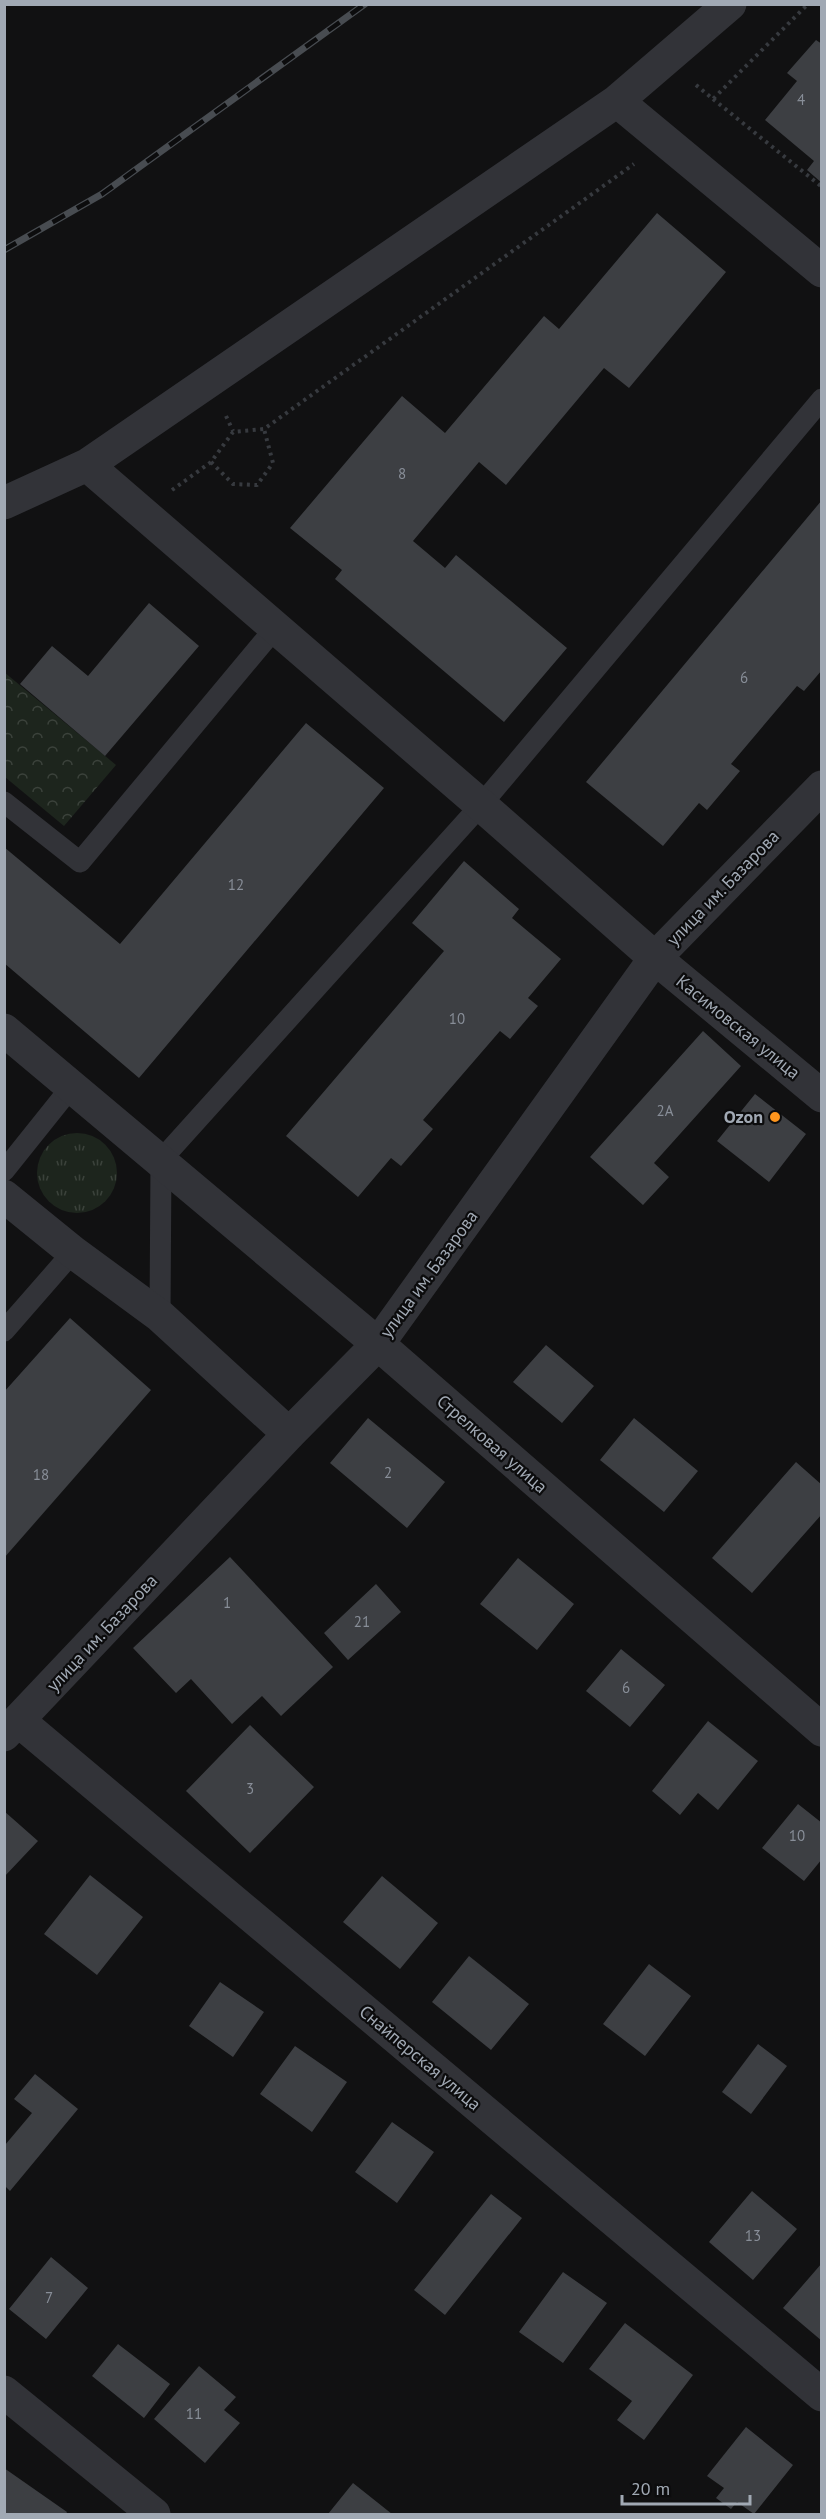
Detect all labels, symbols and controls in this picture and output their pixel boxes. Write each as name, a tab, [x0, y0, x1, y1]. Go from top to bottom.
house number: 4	[797, 90, 805, 109]
house number: 8	[398, 464, 406, 483]
house number: 6	[740, 668, 748, 687]
street label: улица им. Базарова	[661, 825, 784, 950]
house number: 12	[228, 875, 244, 894]
street label: Касимовская улица	[672, 970, 805, 1084]
house number: 10	[449, 1009, 465, 1028]
house number: 2А	[657, 1101, 674, 1120]
place label: Ozon	[724, 1105, 763, 1128]
marker: Ozon	[768, 1110, 782, 1124]
street label: улица им. Базарова	[375, 1205, 483, 1342]
street label: Стрелковая улица	[432, 1389, 552, 1498]
house number: 2	[384, 1463, 392, 1482]
house number: 18	[33, 1465, 49, 1484]
street label: улица им. Базарова	[41, 1569, 162, 1696]
house number: 1	[223, 1593, 231, 1612]
house number: 21	[354, 1612, 370, 1631]
house number: 6	[622, 1678, 630, 1697]
house number: 3	[246, 1779, 254, 1798]
house number: 10	[789, 1826, 805, 1845]
street label: Снайперская улица	[355, 2000, 486, 2115]
house number: 13	[745, 2226, 761, 2245]
house number: 7	[45, 2288, 53, 2307]
house number: 11	[186, 2404, 202, 2423]
scale bar	[622, 2468, 750, 2506]
text: 20 m	[631, 2477, 670, 2500]

